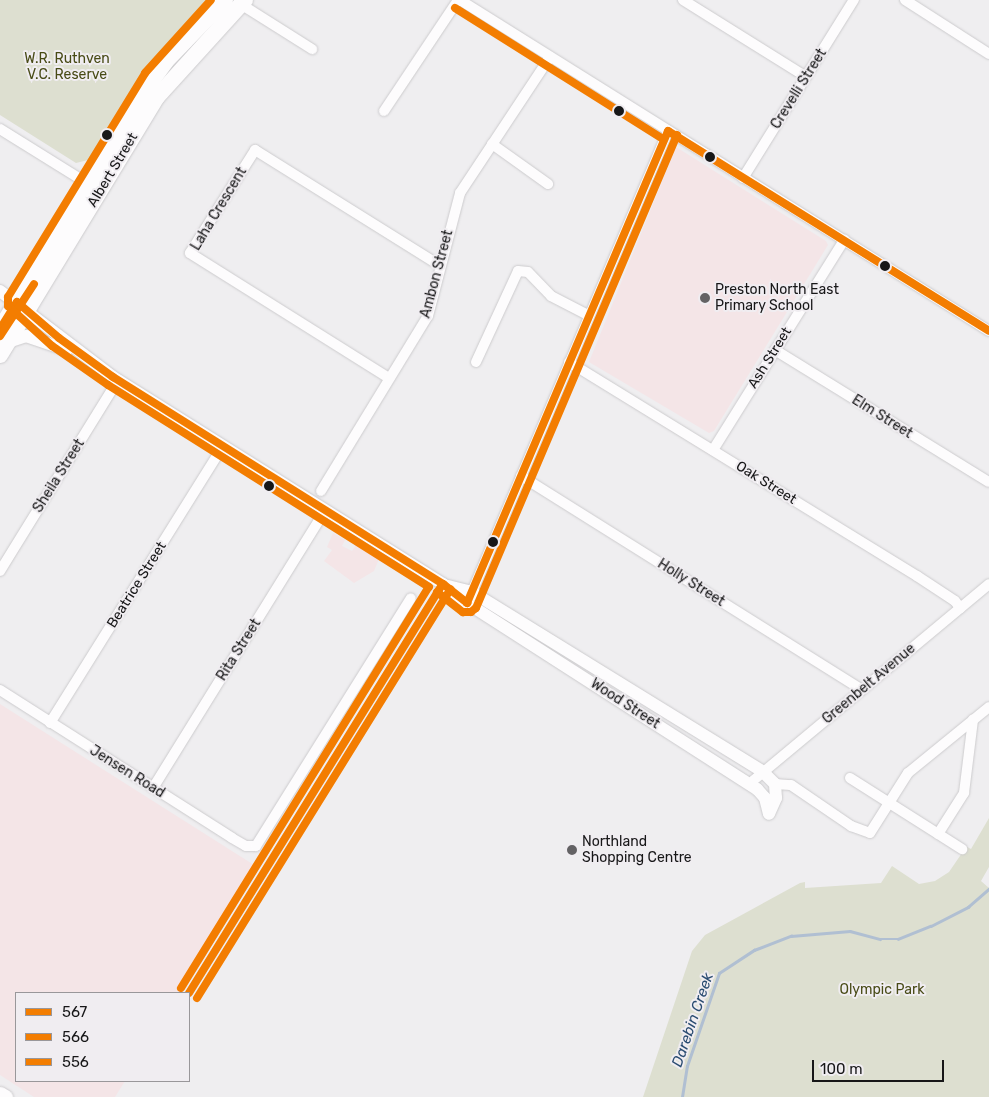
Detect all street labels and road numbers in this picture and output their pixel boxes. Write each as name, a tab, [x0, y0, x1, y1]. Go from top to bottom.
street label: Crevelli Street	[768, 46, 830, 132]
street label: Albert Street	[84, 130, 142, 210]
street label: Laha Crescent	[188, 164, 250, 254]
street label: Ambon Street	[417, 228, 457, 320]
street label: Ash Street	[745, 324, 795, 392]
street label: Elm Street	[849, 392, 915, 442]
street label: Sheila Street	[30, 436, 88, 516]
street label: Oak Street	[733, 458, 799, 508]
street label: Beatrice Street	[104, 539, 170, 631]
street label: Holly Street	[654, 556, 728, 610]
street label: Rita Street	[213, 616, 265, 684]
street label: Greenbelt Avenue	[819, 640, 919, 728]
street label: Wood Street	[587, 675, 663, 733]
street label: Jensen Road	[86, 742, 168, 802]

